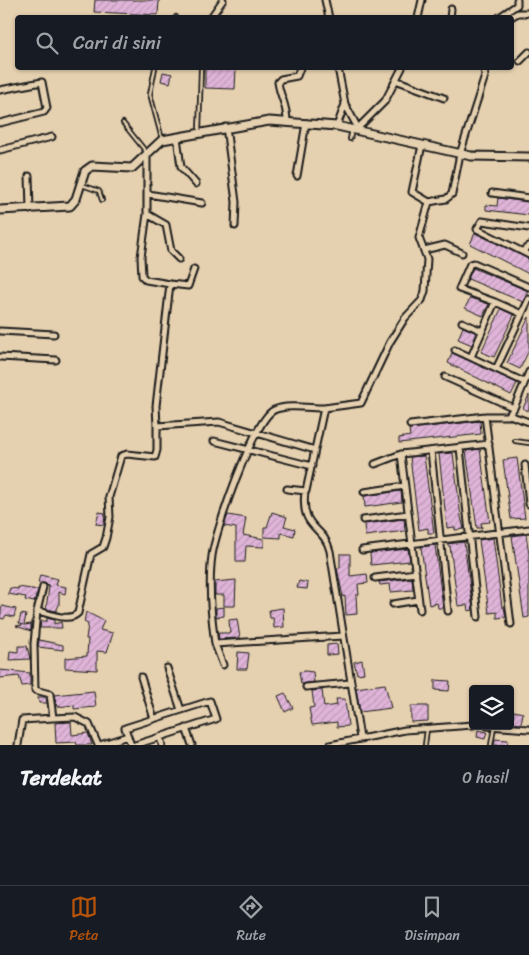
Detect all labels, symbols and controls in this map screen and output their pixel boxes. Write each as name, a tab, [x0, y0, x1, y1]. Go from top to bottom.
search box	[15, 15, 514, 70]
text: Cari di sini	[73, 26, 161, 59]
icon: search	[33, 29, 61, 57]
map controls	[469, 685, 514, 730]
button: layers	[469, 685, 514, 730]
text: Terdekat	[20, 759, 102, 797]
text: 0 hasil	[462, 763, 509, 792]
tab: Peta	[69, 893, 98, 948]
tab: Rute	[237, 893, 266, 948]
tab: Disimpan	[404, 893, 460, 948]

